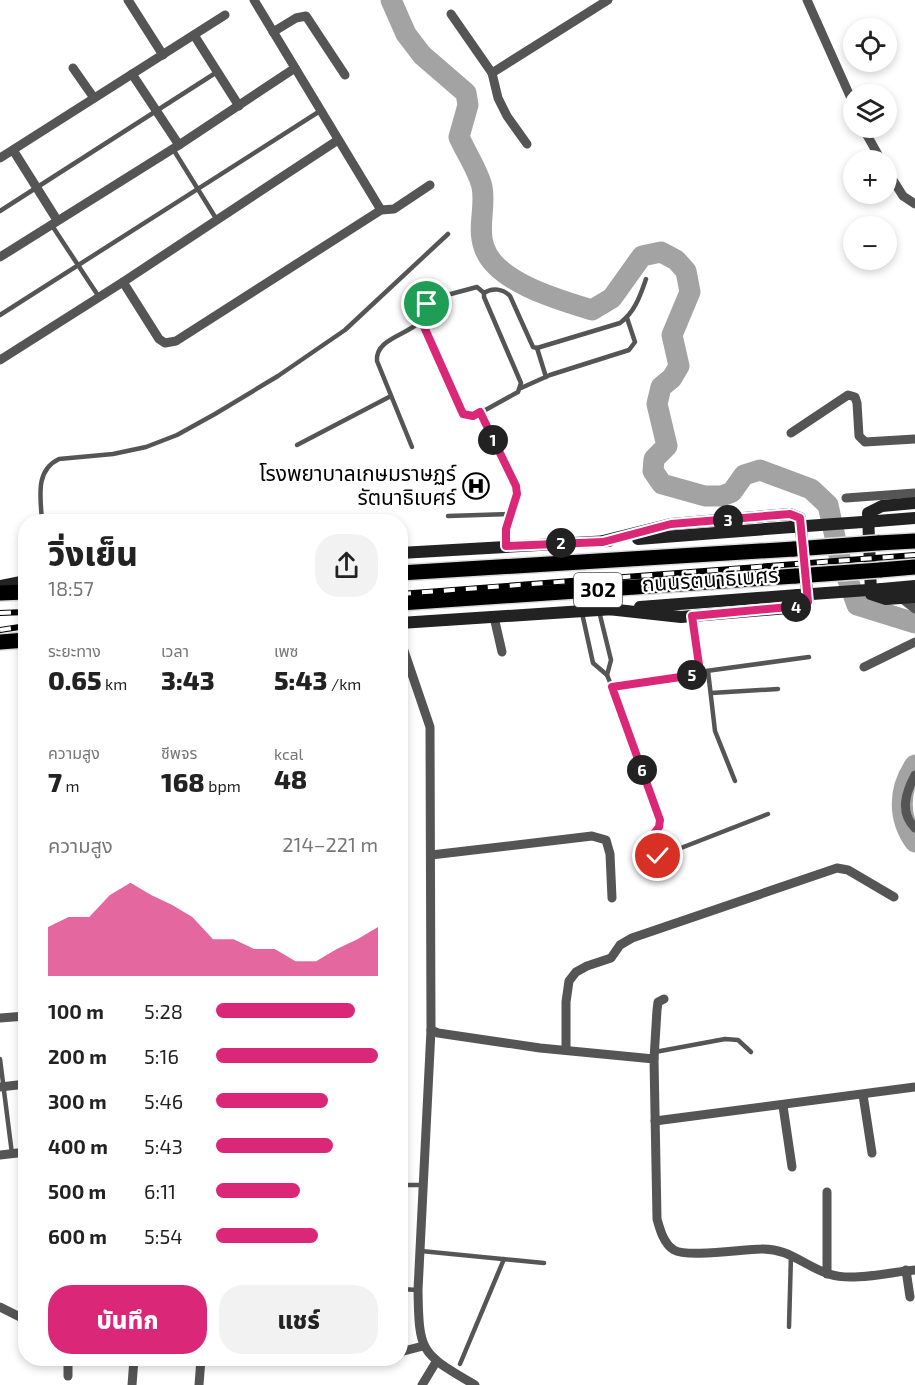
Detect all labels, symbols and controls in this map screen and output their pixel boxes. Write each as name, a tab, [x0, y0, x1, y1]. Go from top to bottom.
map controls	[843, 18, 897, 270]
button: locate	[843, 18, 897, 72]
button: layers	[843, 84, 897, 138]
button: +	[843, 150, 897, 204]
button: −	[843, 216, 897, 270]
pin	[401, 278, 452, 329]
icon: arrive	[410, 287, 443, 320]
pin: 1	[478, 425, 508, 455]
text: 1	[490, 430, 496, 449]
place label: โรงพยาบาลเกษมราษฏร์ รัตนาธิเบศร์	[259, 460, 457, 509]
hospital icon: โรงพยาบาลเกษมราษฏร์ รัตนาธิเบศร์	[461, 471, 491, 501]
pin: 3	[713, 505, 743, 535]
text: 3	[723, 510, 733, 529]
pin: 2	[546, 528, 576, 558]
text: วิ่งเย็น	[48, 533, 138, 573]
text: 2	[556, 533, 566, 552]
button: share	[315, 534, 378, 597]
street label: ถนนรัตนาธิเบศร์	[641, 561, 780, 596]
road number: 302	[574, 573, 622, 607]
text: 18:57	[48, 576, 94, 600]
pin: 4	[781, 592, 811, 622]
text: 4	[791, 597, 801, 616]
text: ระยะทาง	[48, 641, 101, 660]
text: เวลา	[161, 641, 189, 660]
text: เพซ	[274, 641, 298, 660]
pin: 5	[677, 660, 707, 690]
text: 0.65	[48, 664, 102, 695]
text: 3:43	[161, 664, 215, 695]
text: 5:43	[274, 664, 327, 695]
text: 5	[688, 665, 696, 684]
text: km	[102, 674, 127, 693]
text: /km	[327, 674, 361, 693]
text: ความสูง	[48, 743, 100, 762]
text: ชีพจร	[161, 743, 197, 762]
text: kcal	[274, 744, 303, 763]
pin: 6	[627, 755, 657, 785]
text: 6	[637, 760, 647, 779]
text: 48	[274, 763, 307, 794]
text: 7	[48, 766, 62, 797]
text: 168	[161, 766, 205, 797]
text: m	[62, 776, 80, 795]
text: bpm	[205, 776, 241, 795]
pin	[632, 830, 683, 881]
text: 214–221 m	[282, 832, 378, 856]
text: ความสูง	[48, 833, 113, 857]
icon: check	[641, 839, 674, 872]
text: 100 m	[48, 999, 104, 1023]
text: 5:28	[144, 999, 183, 1023]
text: 200 m	[48, 1044, 107, 1068]
text: 5:16	[144, 1044, 179, 1068]
text: 300 m	[48, 1089, 107, 1113]
text: 5:46	[144, 1089, 183, 1113]
text: 400 m	[48, 1134, 108, 1158]
text: 5:43	[144, 1134, 183, 1158]
text: 500 m	[48, 1179, 106, 1203]
text: 6:11	[144, 1179, 176, 1203]
text: 600 m	[48, 1224, 107, 1248]
text: 5:54	[144, 1224, 182, 1248]
button: บันทึก	[48, 1285, 207, 1354]
button: แชร์	[219, 1285, 378, 1354]

